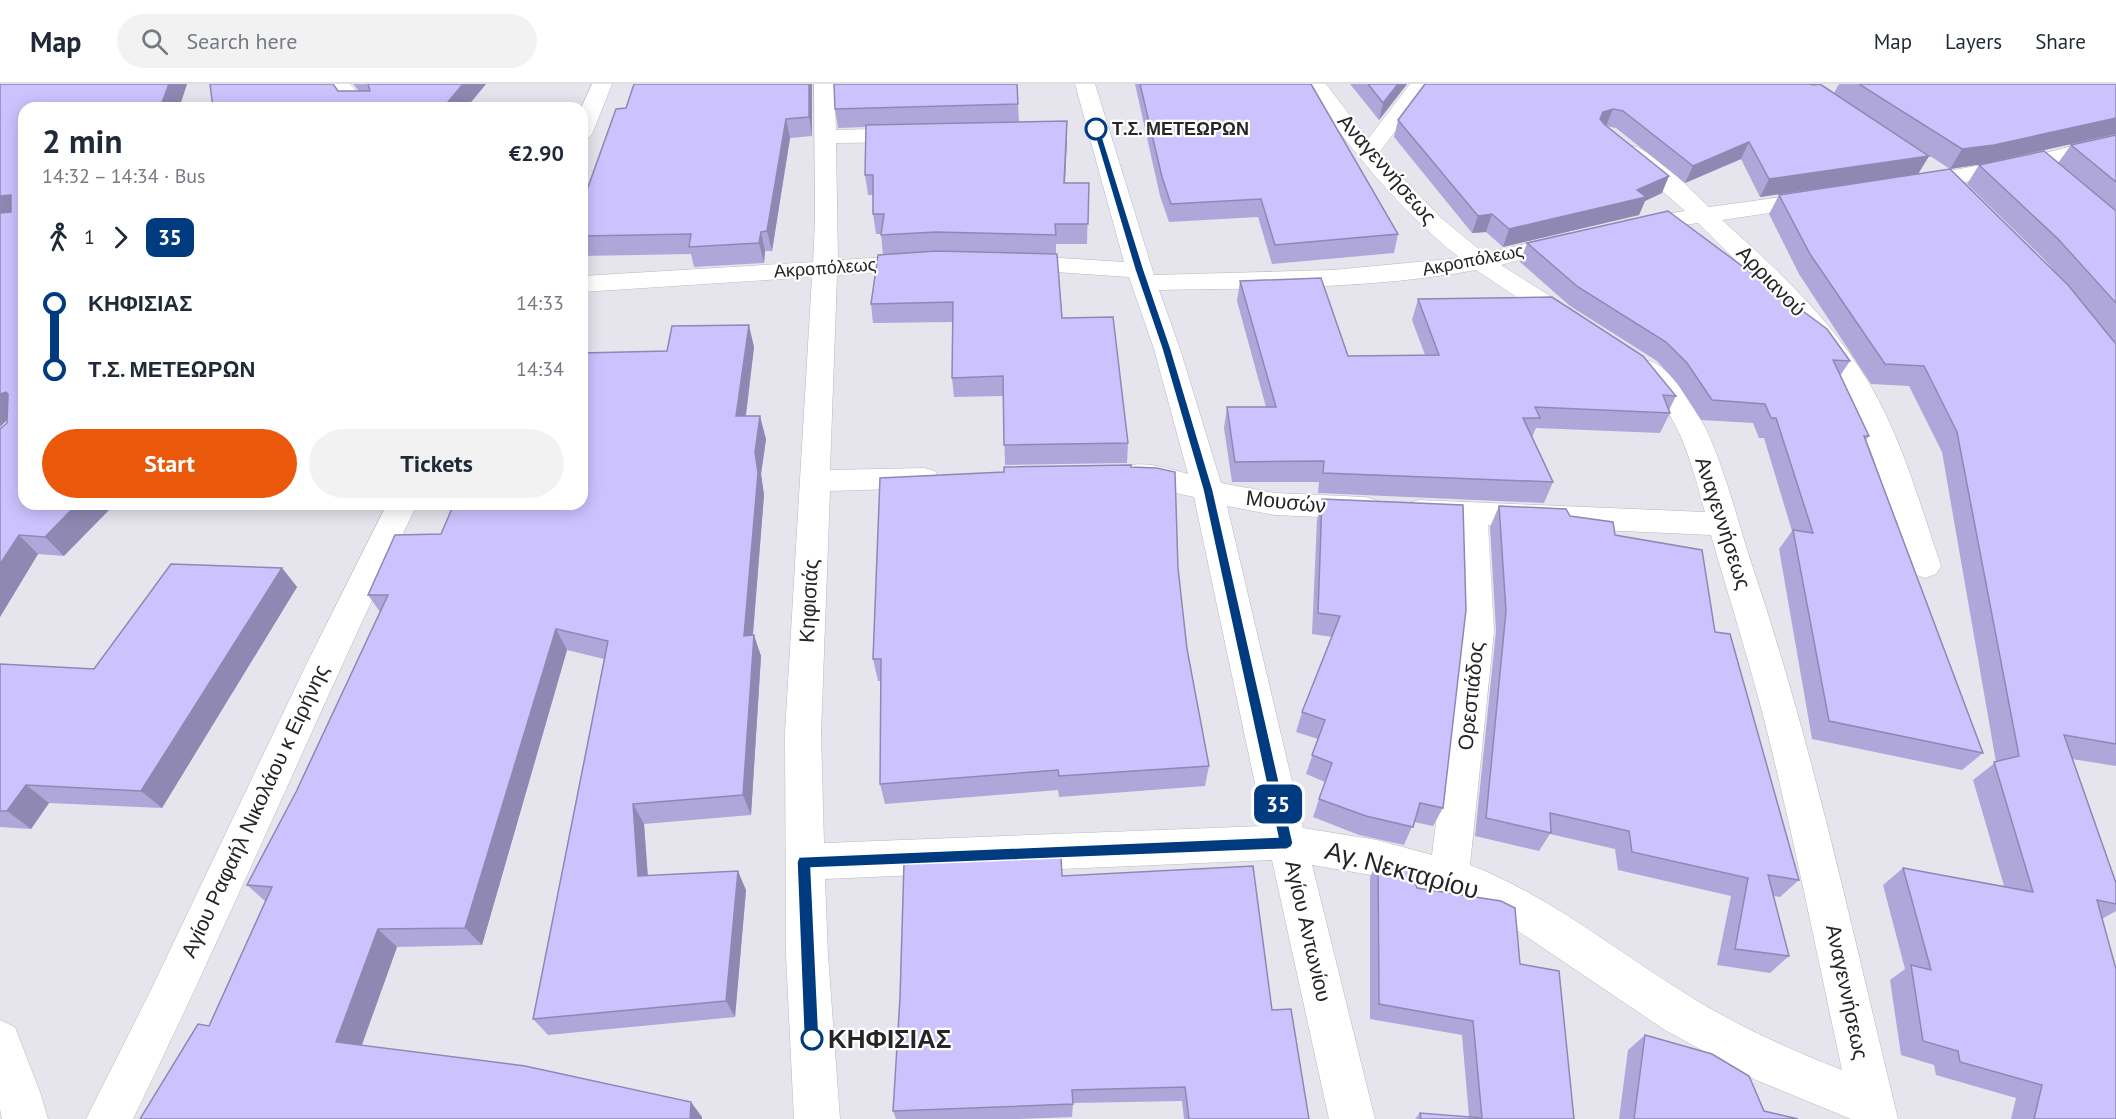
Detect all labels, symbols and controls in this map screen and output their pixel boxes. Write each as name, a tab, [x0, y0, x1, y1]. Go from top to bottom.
search box	[117, 14, 537, 68]
text: Map	[30, 23, 81, 60]
icon: search	[138, 25, 171, 58]
text: Search here	[186, 27, 297, 55]
text: Map	[1874, 28, 1912, 55]
text: Layers	[1945, 28, 2002, 55]
text: Share	[2035, 28, 2086, 55]
street label: Αναγεννήσεως	[1332, 108, 1443, 229]
place label: Τ.Σ. ΜΕΤΕΩΡΩΝ	[1112, 117, 1249, 140]
marker: Τ.Σ. ΜΕΤΕΩΡΩΝ	[1085, 118, 1107, 140]
text: 2 min	[42, 119, 123, 162]
text: €2.90	[509, 139, 564, 167]
text: 14:32 – 14:34 · Bus	[42, 163, 206, 189]
icon: walk	[42, 221, 75, 254]
icon: forward	[104, 221, 137, 254]
text: 1	[84, 224, 95, 250]
text: 35	[158, 224, 182, 251]
street label: Ακροπόλεως	[1420, 238, 1526, 281]
street label: Αρριανού	[1731, 239, 1812, 322]
street label: Ακροπόλεως	[773, 252, 877, 283]
text: ΚΗΦΙΣΙΑΣ	[88, 289, 192, 317]
text: 14:33	[516, 290, 564, 316]
text: Τ.Σ. ΜΕΤΕΩΡΩΝ	[88, 355, 255, 383]
text: 14:34	[516, 356, 564, 382]
button: Start	[42, 429, 297, 498]
button: Tickets	[309, 429, 564, 498]
street label: Αναγεννήσεως	[1689, 453, 1758, 592]
street label: Μουσών	[1245, 484, 1328, 519]
street label: Κηφισιάς	[793, 558, 824, 644]
street label: Ορεστιάδος	[1451, 640, 1490, 752]
street label: Αγίου Ραφαήλ Νικολάου κ Ειρήνης	[175, 660, 334, 962]
line badge: 35	[1251, 784, 1305, 824]
text: 35	[1266, 791, 1290, 818]
street label: Αγ. Νεκταρίου	[1322, 833, 1483, 906]
street label: Αγίου Αντωνίου	[1279, 857, 1338, 1004]
street label: Αναγεννήσεως	[1820, 922, 1875, 1062]
place label: ΚΗΦΙΣΙΑΣ	[828, 1022, 951, 1055]
marker: ΚΗΦΙΣΙΑΣ	[801, 1028, 823, 1050]

